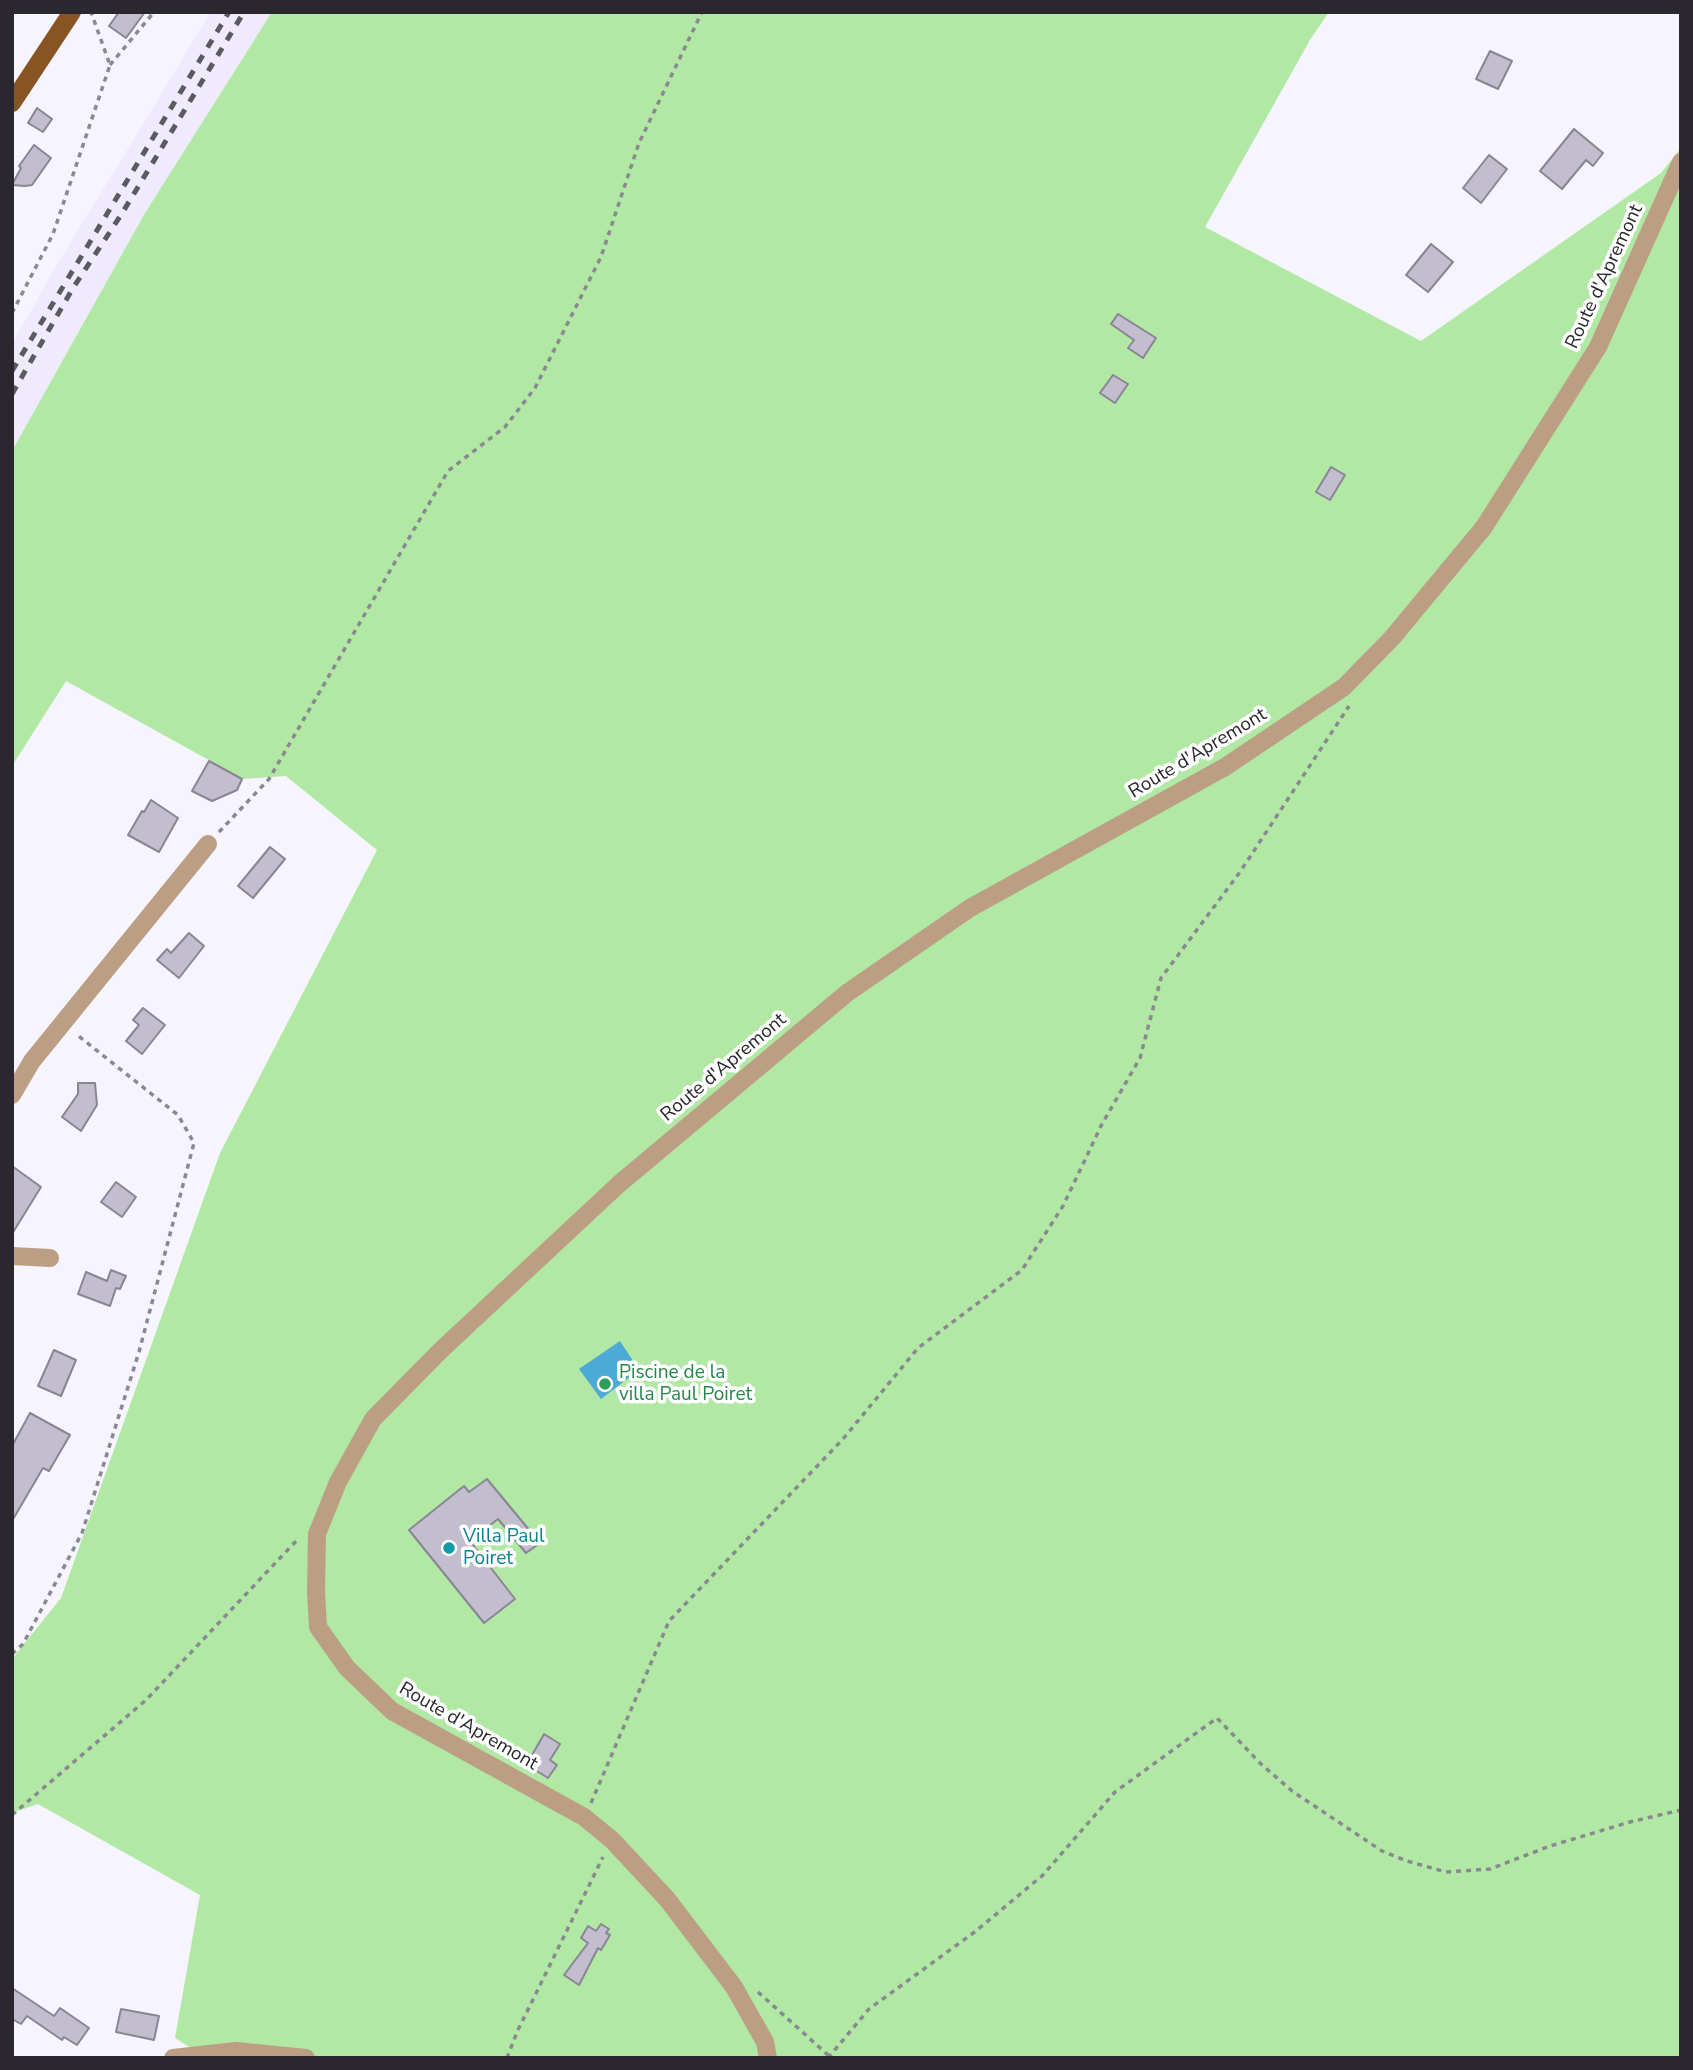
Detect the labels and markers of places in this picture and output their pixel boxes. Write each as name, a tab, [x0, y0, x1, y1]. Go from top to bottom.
place label: Piscine de la villa Paul Poiret	[619, 1362, 752, 1406]
marker: Piscine de la villa Paul Poiret	[597, 1376, 613, 1392]
place label: Villa Paul Poiret	[463, 1526, 545, 1570]
marker: Villa Paul Poiret	[441, 1540, 457, 1556]

